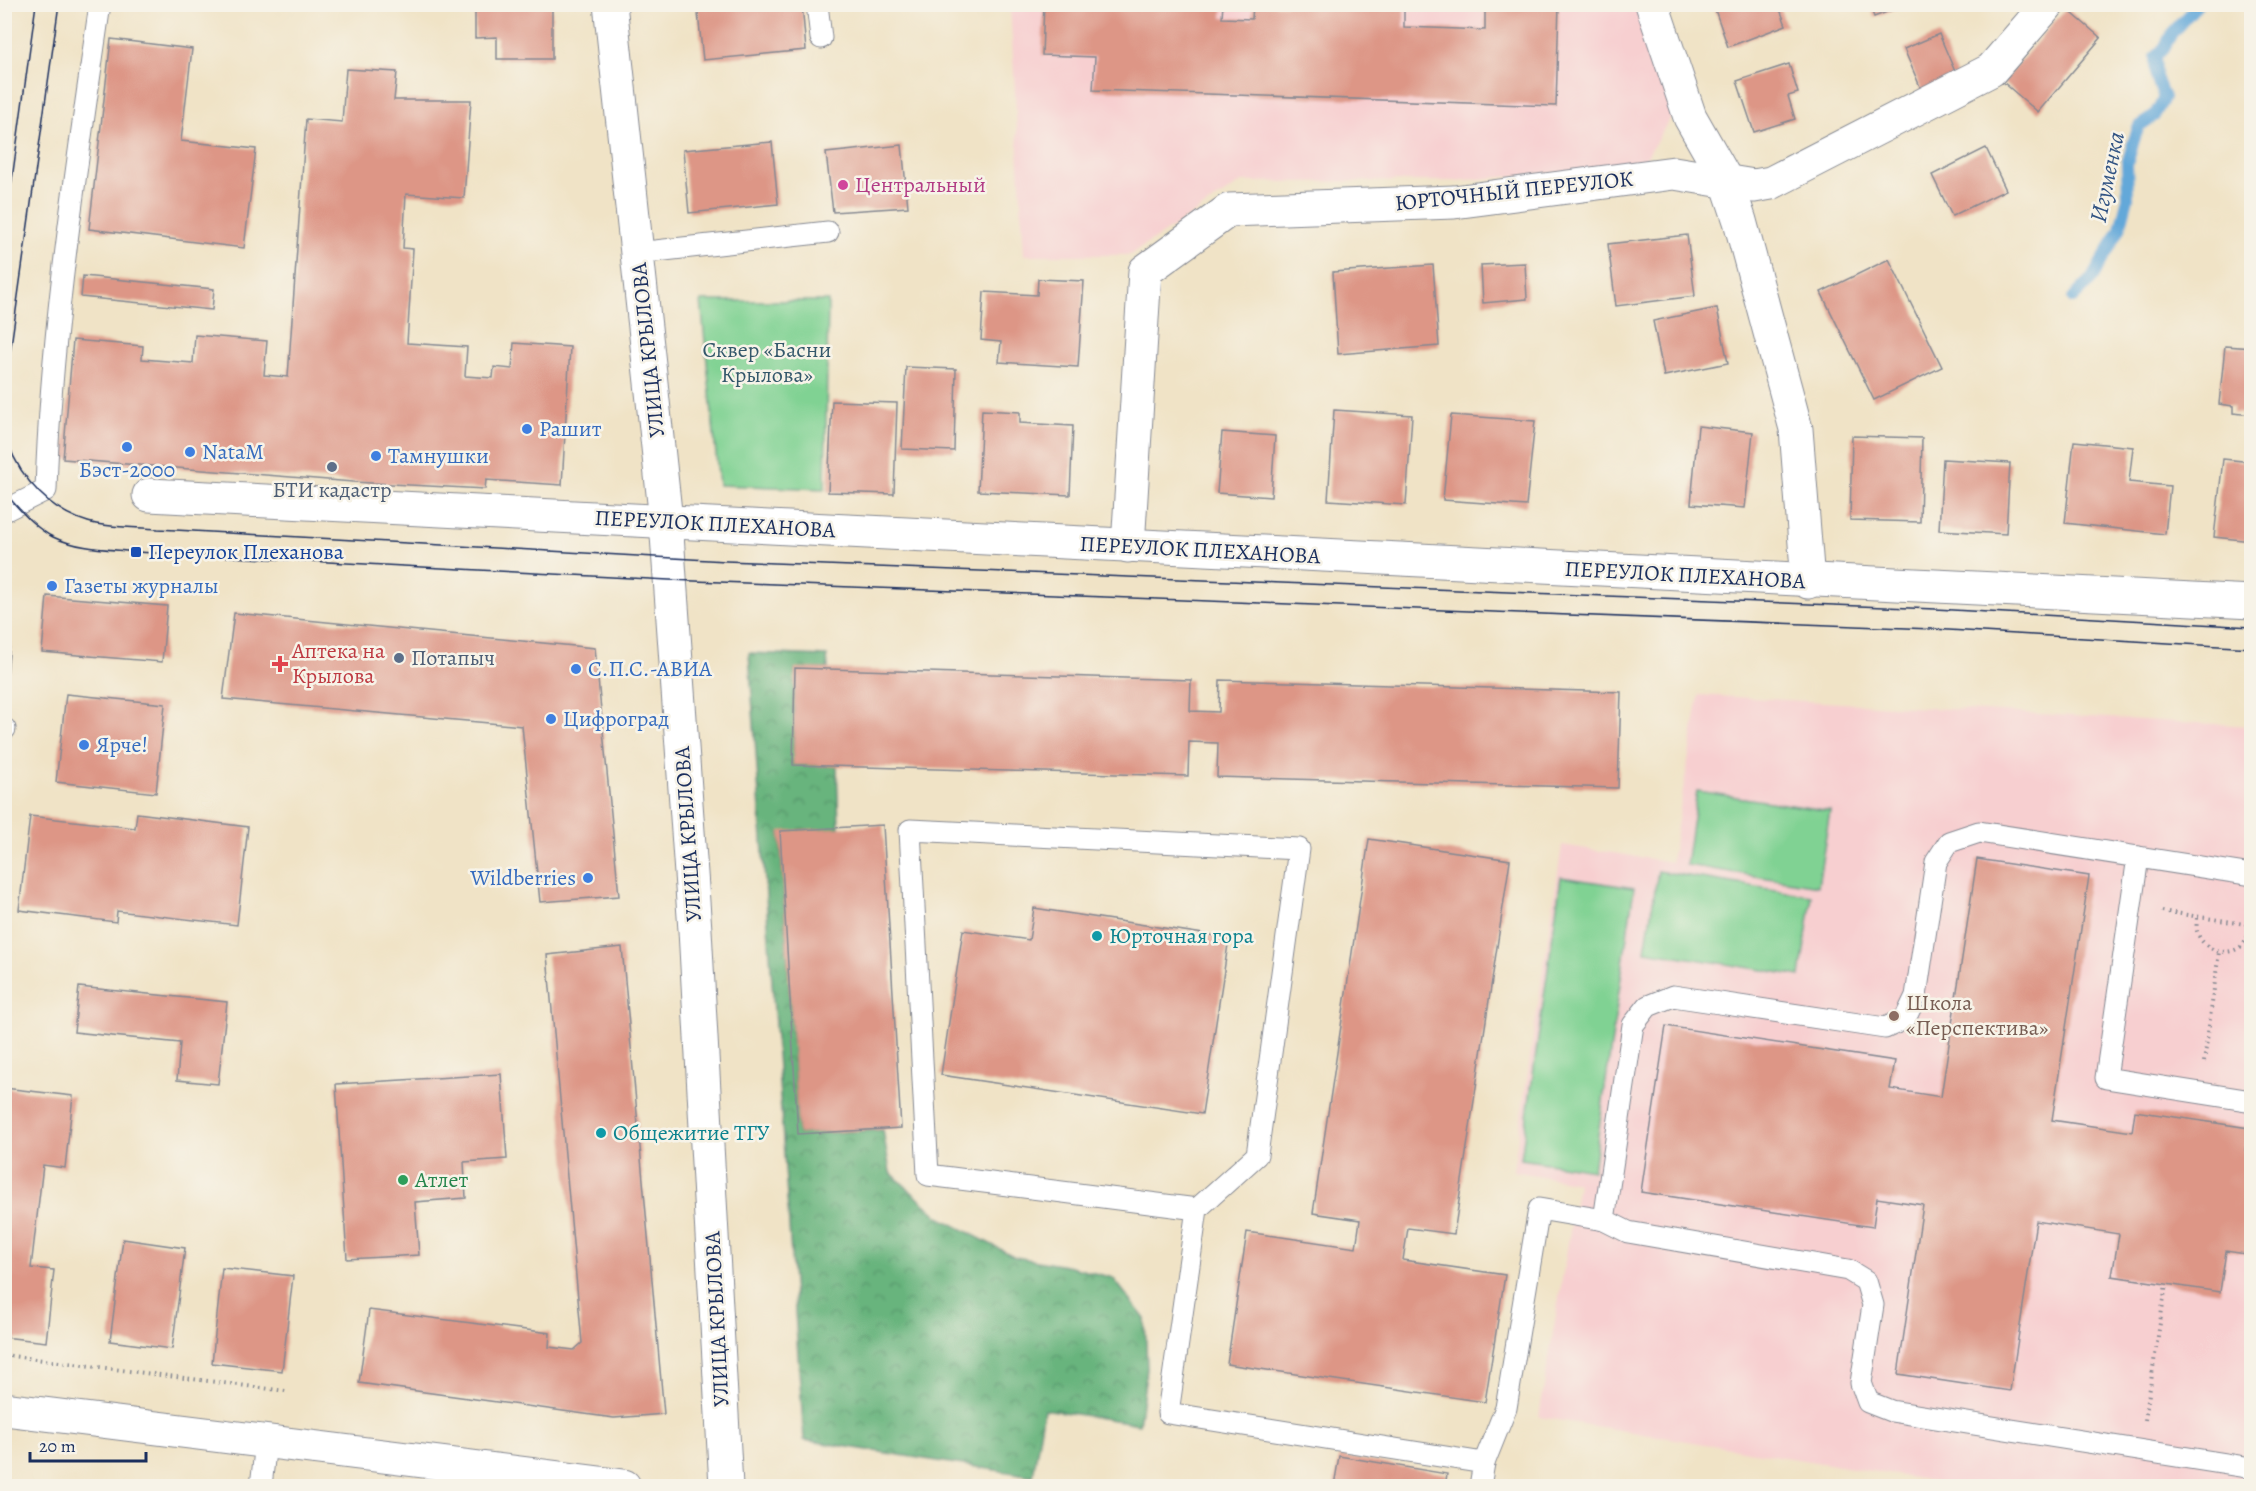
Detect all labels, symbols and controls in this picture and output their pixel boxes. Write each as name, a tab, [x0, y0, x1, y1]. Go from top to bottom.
water label: Игуменка	[2082, 129, 2132, 225]
street label: ЮРТОЧНЫЙ ПЕРЕУЛОК	[1393, 164, 1635, 218]
place label: Центральный	[855, 170, 986, 200]
marker: Центральный	[836, 178, 850, 192]
street label: УЛИЦА КРЫЛОВА	[624, 260, 672, 439]
park label: Сквер «Басни Крылова»	[702, 335, 832, 390]
place label: Рашит	[539, 414, 602, 444]
marker: Рашит	[520, 422, 534, 436]
place label: NataM	[202, 437, 264, 467]
marker: Бэст-2000	[120, 440, 134, 454]
place label: Тамнушки	[388, 441, 489, 471]
marker: NataM	[183, 445, 197, 459]
marker: Тамнушки	[369, 449, 383, 463]
place label: Бэст-2000	[79, 455, 175, 485]
marker: БТИ кадастр	[325, 460, 339, 474]
place label: БТИ кадастр	[273, 475, 391, 505]
street label: ПЕРЕУЛОК ПЛЕХАНОВА	[594, 503, 837, 545]
street label: ПЕРЕУЛОК ПЛЕХАНОВА	[1079, 529, 1322, 571]
place label: Переулок Плеханова	[148, 537, 345, 567]
marker: Переулок Плеханова	[129, 545, 143, 559]
street label: ПЕРЕУЛОК ПЛЕХАНОВА	[1564, 554, 1807, 596]
place label: Газеты журналы	[64, 571, 219, 601]
marker: Газеты журналы	[45, 579, 59, 593]
place label: Аптека на Крылова	[291, 636, 386, 691]
place label: Потапыч	[411, 643, 495, 673]
marker: Потапыч	[392, 651, 406, 665]
place label: С.П.С.-АВИА	[588, 654, 713, 684]
marker: Аптека на Крылова	[273, 657, 287, 671]
marker: С.П.С.-АВИА	[569, 662, 583, 676]
place label: Цифроград	[563, 704, 670, 734]
marker: Цифроград	[544, 712, 558, 726]
place label: Ярче!	[96, 730, 148, 760]
marker: Ярче!	[77, 738, 91, 752]
street label: УЛИЦА КРЫЛОВА	[667, 744, 709, 923]
place label: Wildberries	[469, 863, 576, 893]
marker: Wildberries	[581, 871, 595, 885]
place label: Юрточная гора	[1109, 921, 1255, 951]
marker: Юрточная гора	[1090, 929, 1104, 943]
place label: Школа «Перспектива»	[1906, 988, 2048, 1043]
marker: Школа «Перспектива»	[1887, 1009, 1901, 1023]
place label: Общежитие ТГУ	[613, 1118, 770, 1148]
marker: Общежитие ТГУ	[594, 1126, 608, 1140]
place label: Атлет	[414, 1165, 469, 1195]
marker: Атлет	[396, 1173, 410, 1187]
street label: УЛИЦА КРЫЛОВА	[697, 1229, 737, 1408]
scale bar	[30, 1425, 146, 1463]
text: 20 m	[39, 1434, 76, 1458]

